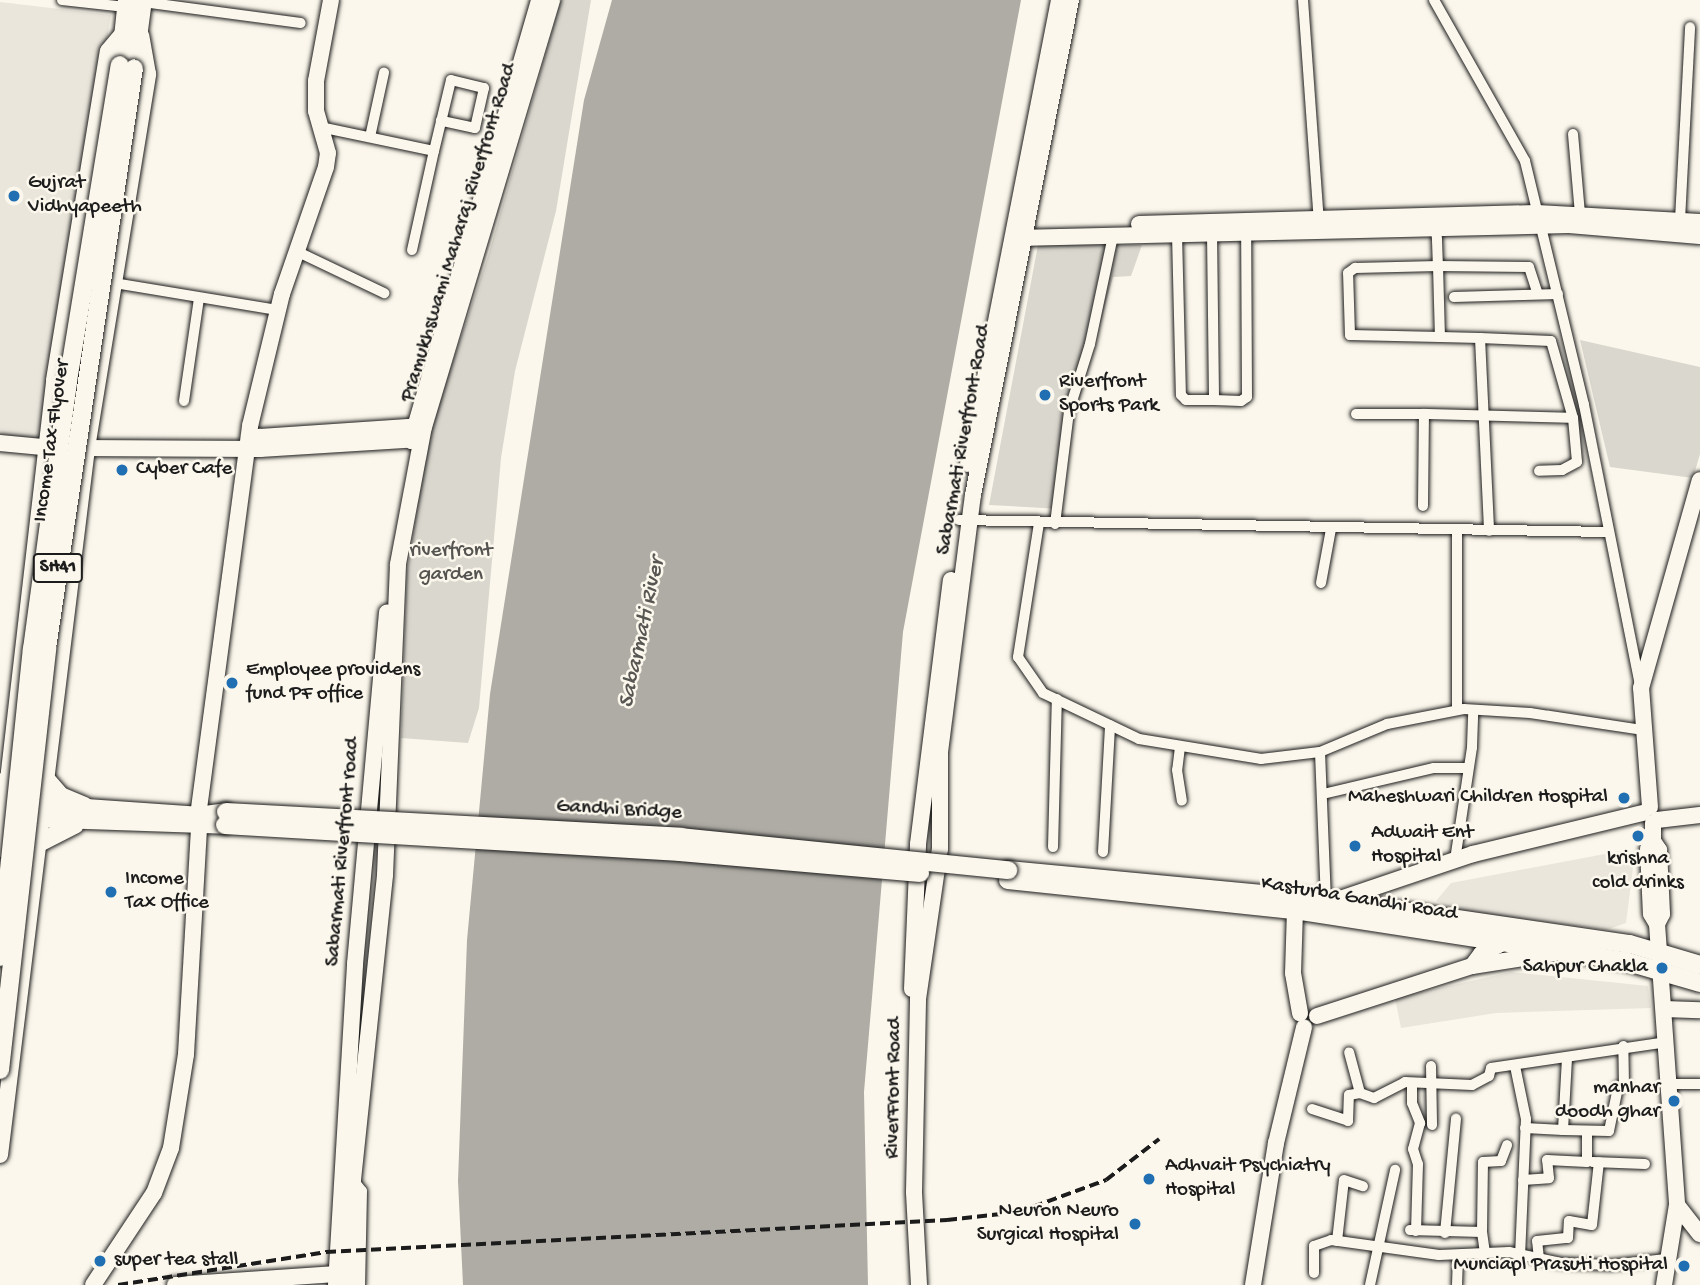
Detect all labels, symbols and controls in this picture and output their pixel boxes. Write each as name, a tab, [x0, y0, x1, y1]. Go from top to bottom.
street label: Pramukhswami Maharaj Riverfront Road	[396, 61, 524, 405]
place label: Gujrat Vidhyapeeth	[28, 171, 142, 221]
marker: Gujrat Vidhyapeeth	[6, 188, 22, 204]
street label: Sabarmati Riverfront Road	[932, 323, 998, 557]
street label: Income Tax Flyover	[29, 358, 77, 524]
place label: Riverfront Sports Park	[1059, 370, 1159, 420]
marker: Riverfront Sports Park	[1037, 387, 1053, 403]
place label: Cyber Cafe	[136, 457, 232, 483]
marker: Cyber Cafe	[114, 462, 130, 478]
park label: riverfront garden	[410, 539, 492, 589]
road number: SH41	[32, 552, 84, 583]
water label: Sabarmati River	[614, 555, 672, 711]
place label: Employee providens fund PF office	[246, 658, 420, 708]
marker: Employee providens fund PF office	[224, 675, 240, 691]
street label: Sabarmati Riverfront road	[321, 736, 367, 968]
place label: Maheshwari Children Hospital	[1348, 785, 1608, 811]
marker: Maheshwari Children Hospital	[1614, 788, 1634, 808]
street label: Gandhi Bridge	[556, 795, 682, 827]
place label: Adwait Ent Hospital	[1371, 821, 1473, 871]
marker: krishna cold drinks	[1630, 828, 1646, 844]
marker: Adwait Ent Hospital	[1345, 836, 1365, 856]
place label: krishna cold drinks	[1592, 847, 1684, 897]
place label: Income Tax Office	[125, 867, 209, 917]
street label: Kasturba Gandhi Road	[1259, 872, 1459, 928]
marker: Income Tax Office	[103, 884, 119, 900]
place label: Sahpur Chakla	[1523, 955, 1648, 981]
marker: Sahpur Chakla	[1654, 960, 1670, 976]
street label: RiverFront Road	[881, 1017, 909, 1159]
place label: manhar doodh ghar	[1555, 1076, 1660, 1126]
marker: manhar doodh ghar	[1666, 1093, 1682, 1109]
place label: Adhvait Psychiatry Hospital	[1165, 1154, 1331, 1204]
marker: Adhvait Psychiatry Hospital	[1139, 1169, 1159, 1189]
place label: Neuron Neuro Surgical Hospital	[977, 1199, 1119, 1249]
marker: Neuron Neuro Surgical Hospital	[1125, 1214, 1145, 1234]
place label: super tea stall	[114, 1248, 238, 1274]
marker: super tea stall	[92, 1253, 108, 1269]
place label: Munciapl Prasuti Hospital	[1454, 1253, 1668, 1279]
marker: Munciapl Prasuti Hospital	[1674, 1256, 1694, 1276]

